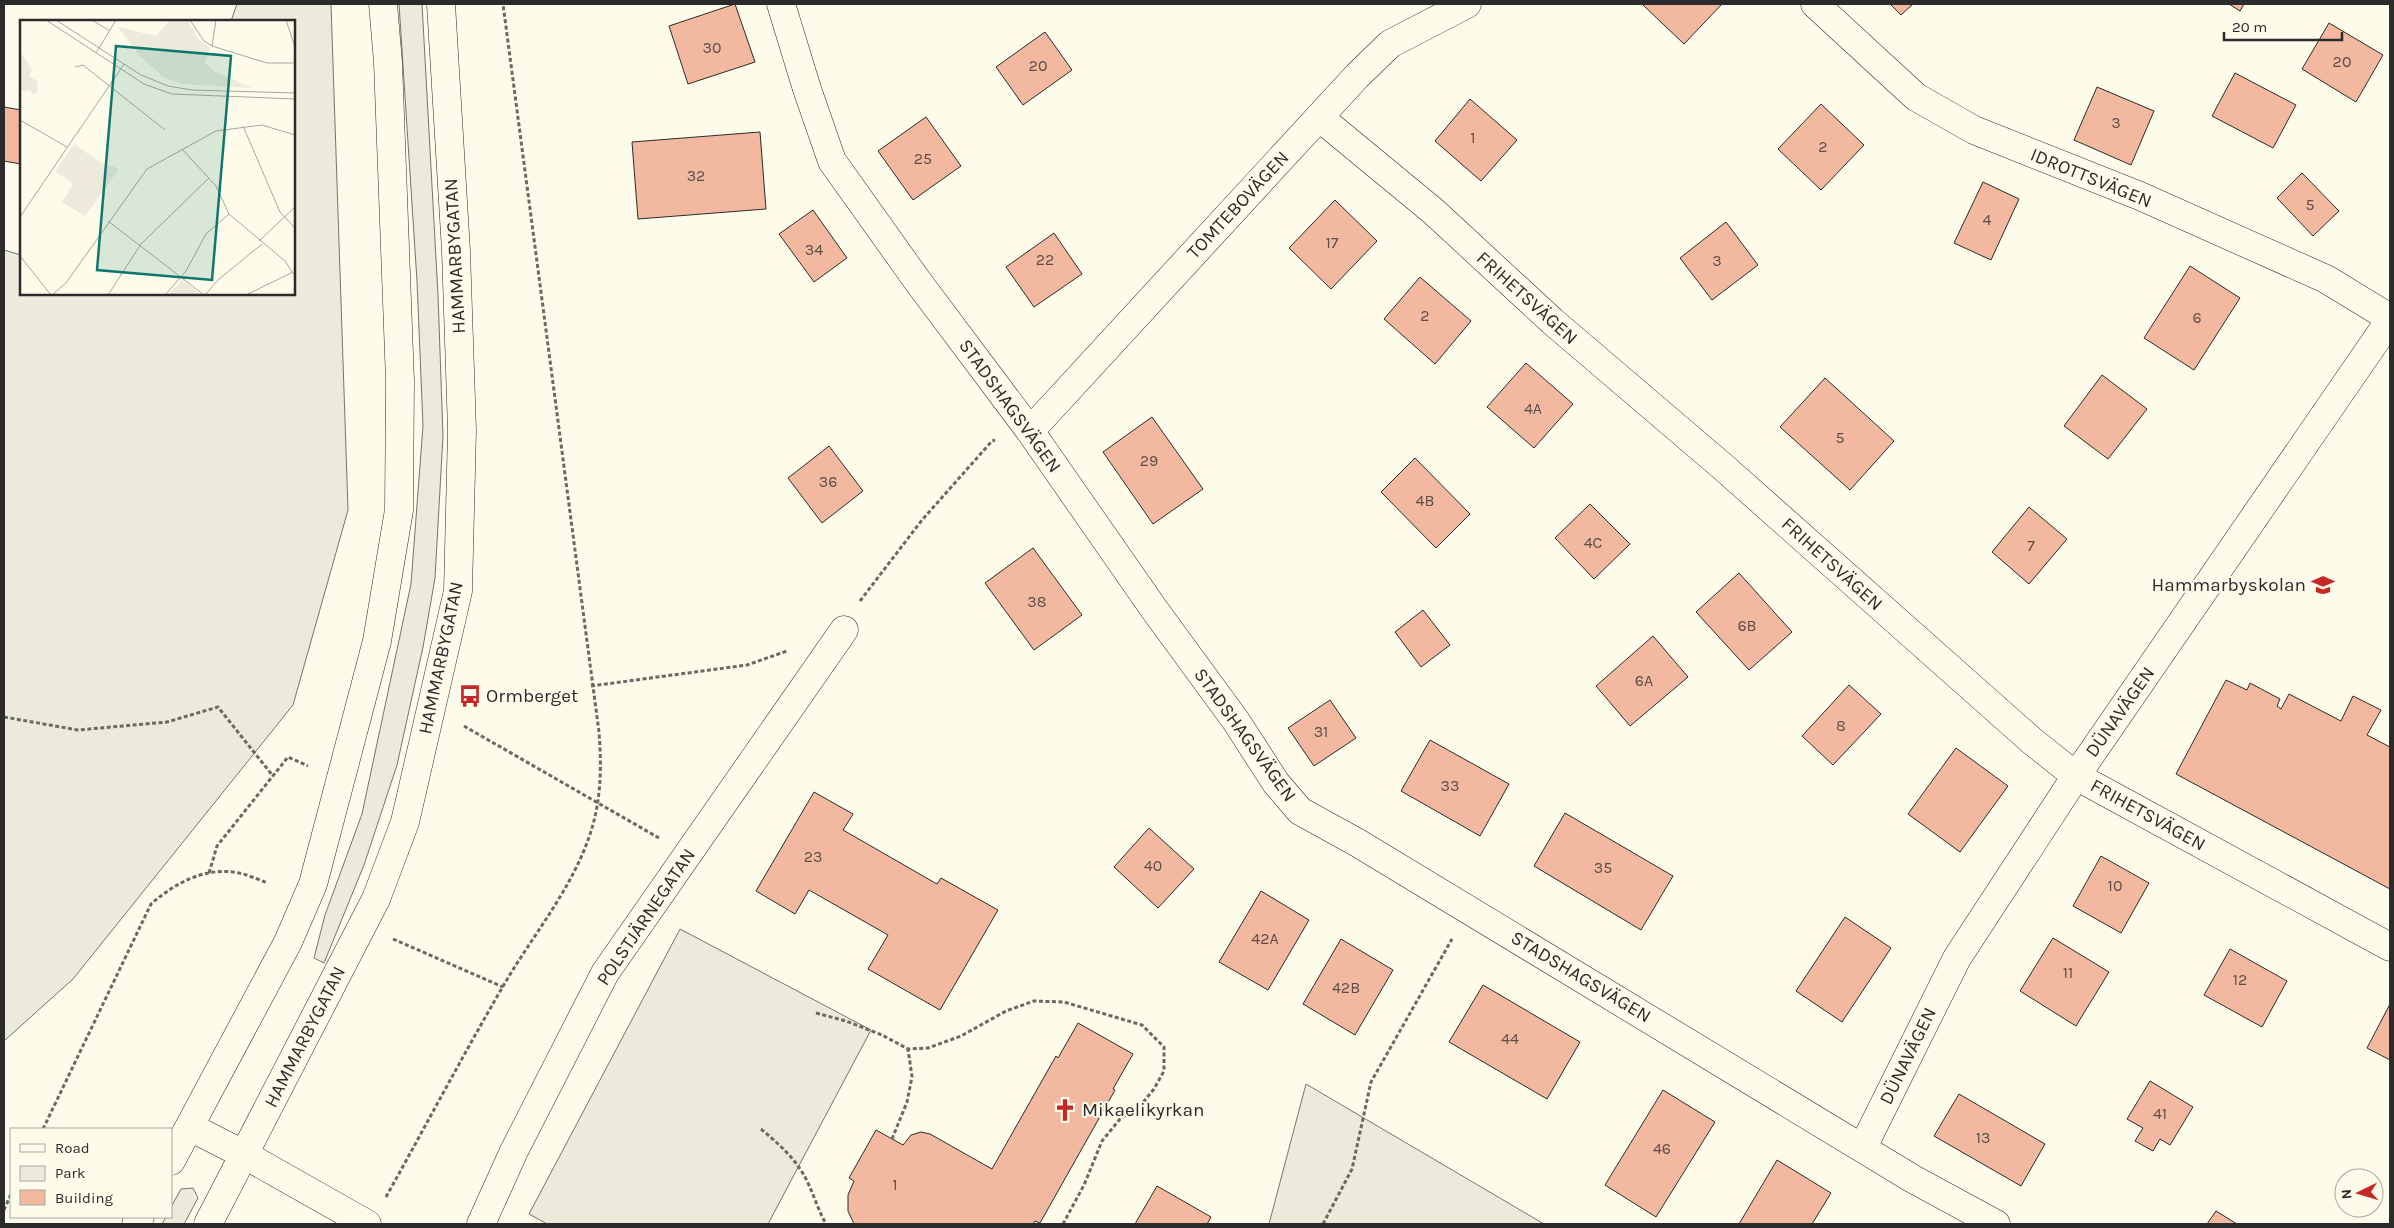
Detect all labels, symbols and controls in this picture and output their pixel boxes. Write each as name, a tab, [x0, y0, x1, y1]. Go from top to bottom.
scale bar	[2224, 10, 2342, 42]
text: 20 m	[2232, 18, 2267, 36]
inset map	[20, 20, 295, 295]
house number: 30	[703, 38, 721, 57]
house number: 20	[2333, 52, 2351, 71]
house number: 20	[1029, 56, 1047, 75]
house number: 3	[2111, 113, 2121, 132]
house number: 1	[1470, 128, 1476, 147]
house number: 2	[1818, 137, 1828, 156]
street label: IDROTTSVÄGEN	[2027, 144, 2155, 212]
street label: TOMTEBOVÄGEN	[1183, 147, 1293, 263]
house number: 25	[914, 149, 932, 168]
house number: 32	[687, 166, 705, 185]
street label: HAMMARBYGATAN	[440, 178, 470, 334]
house number: 5	[2305, 195, 2315, 214]
house number: 4	[1983, 210, 1992, 229]
house number: 17	[1326, 233, 1339, 252]
house number: 34	[805, 240, 823, 259]
street label: FRIHETSVÄGEN	[1472, 247, 1582, 349]
house number: 22	[1036, 250, 1054, 269]
house number: 3	[1712, 251, 1722, 270]
house number: 2	[1420, 306, 1430, 325]
house number: 6	[2192, 308, 2202, 327]
street label: STADSHAGSVÄGEN	[954, 335, 1066, 477]
house number: 4A	[1524, 399, 1542, 418]
house number: 5	[1835, 428, 1845, 447]
house number: 29	[1140, 451, 1158, 470]
house number: 36	[819, 472, 837, 491]
house number: 4B	[1416, 491, 1434, 510]
street label: FRIHETSVÄGEN	[1777, 513, 1887, 615]
house number: 4C	[1584, 533, 1603, 552]
house number: 7	[2027, 536, 2035, 555]
school or university icon: Hammarbyskolan	[2310, 572, 2336, 598]
place label: Hammarbyskolan	[2152, 574, 2306, 596]
street label: HAMMARBYGATAN	[414, 580, 468, 736]
house number: 38	[1027, 592, 1047, 611]
house number: 6B	[1737, 616, 1757, 635]
street label: DÜNAVÄGEN	[2081, 663, 2159, 761]
street label: STADSHAGSVÄGEN	[1189, 664, 1301, 806]
house number: 6A	[1635, 671, 1653, 690]
bus stop icon: Ormberget	[457, 683, 483, 709]
place label: Ormberget	[486, 685, 578, 707]
house number: 8	[1836, 716, 1846, 735]
house number: 31	[1314, 722, 1328, 741]
street label: FRIHETSVÄGEN	[2087, 774, 2209, 856]
house number: 33	[1441, 776, 1459, 795]
street label: POLSTJÄRNEGATAN	[592, 844, 700, 990]
house number: 23	[804, 847, 822, 866]
house number: 40	[1144, 856, 1162, 875]
house number: 35	[1594, 858, 1612, 877]
house number: 10	[2108, 876, 2122, 895]
street label: STADSHAGSVÄGEN	[1507, 927, 1655, 1027]
house number: 42A	[1251, 929, 1279, 948]
street label: HAMMARBYGATAN	[260, 963, 350, 1111]
house number: 11	[2063, 963, 2073, 982]
house number: 12	[2233, 970, 2247, 989]
house number: 42B	[1332, 978, 1360, 997]
street label: DÜNAVÄGEN	[1875, 1004, 1941, 1108]
house number: 44	[1501, 1029, 1519, 1048]
church icon: Mikaelikyrkan	[1052, 1097, 1078, 1123]
place label: Mikaelikyrkan	[1082, 1099, 1204, 1121]
house number: 41	[2153, 1104, 2167, 1123]
legend	[10, 1128, 172, 1218]
house number: 13	[1976, 1128, 1990, 1147]
text: Road	[55, 1139, 90, 1157]
house number: 46	[1653, 1139, 1671, 1158]
text: Park	[55, 1164, 85, 1182]
north arrow	[2334, 1168, 2384, 1218]
house number: 1	[892, 1175, 898, 1194]
text: N	[2338, 1188, 2355, 1200]
text: Building	[55, 1189, 113, 1207]

